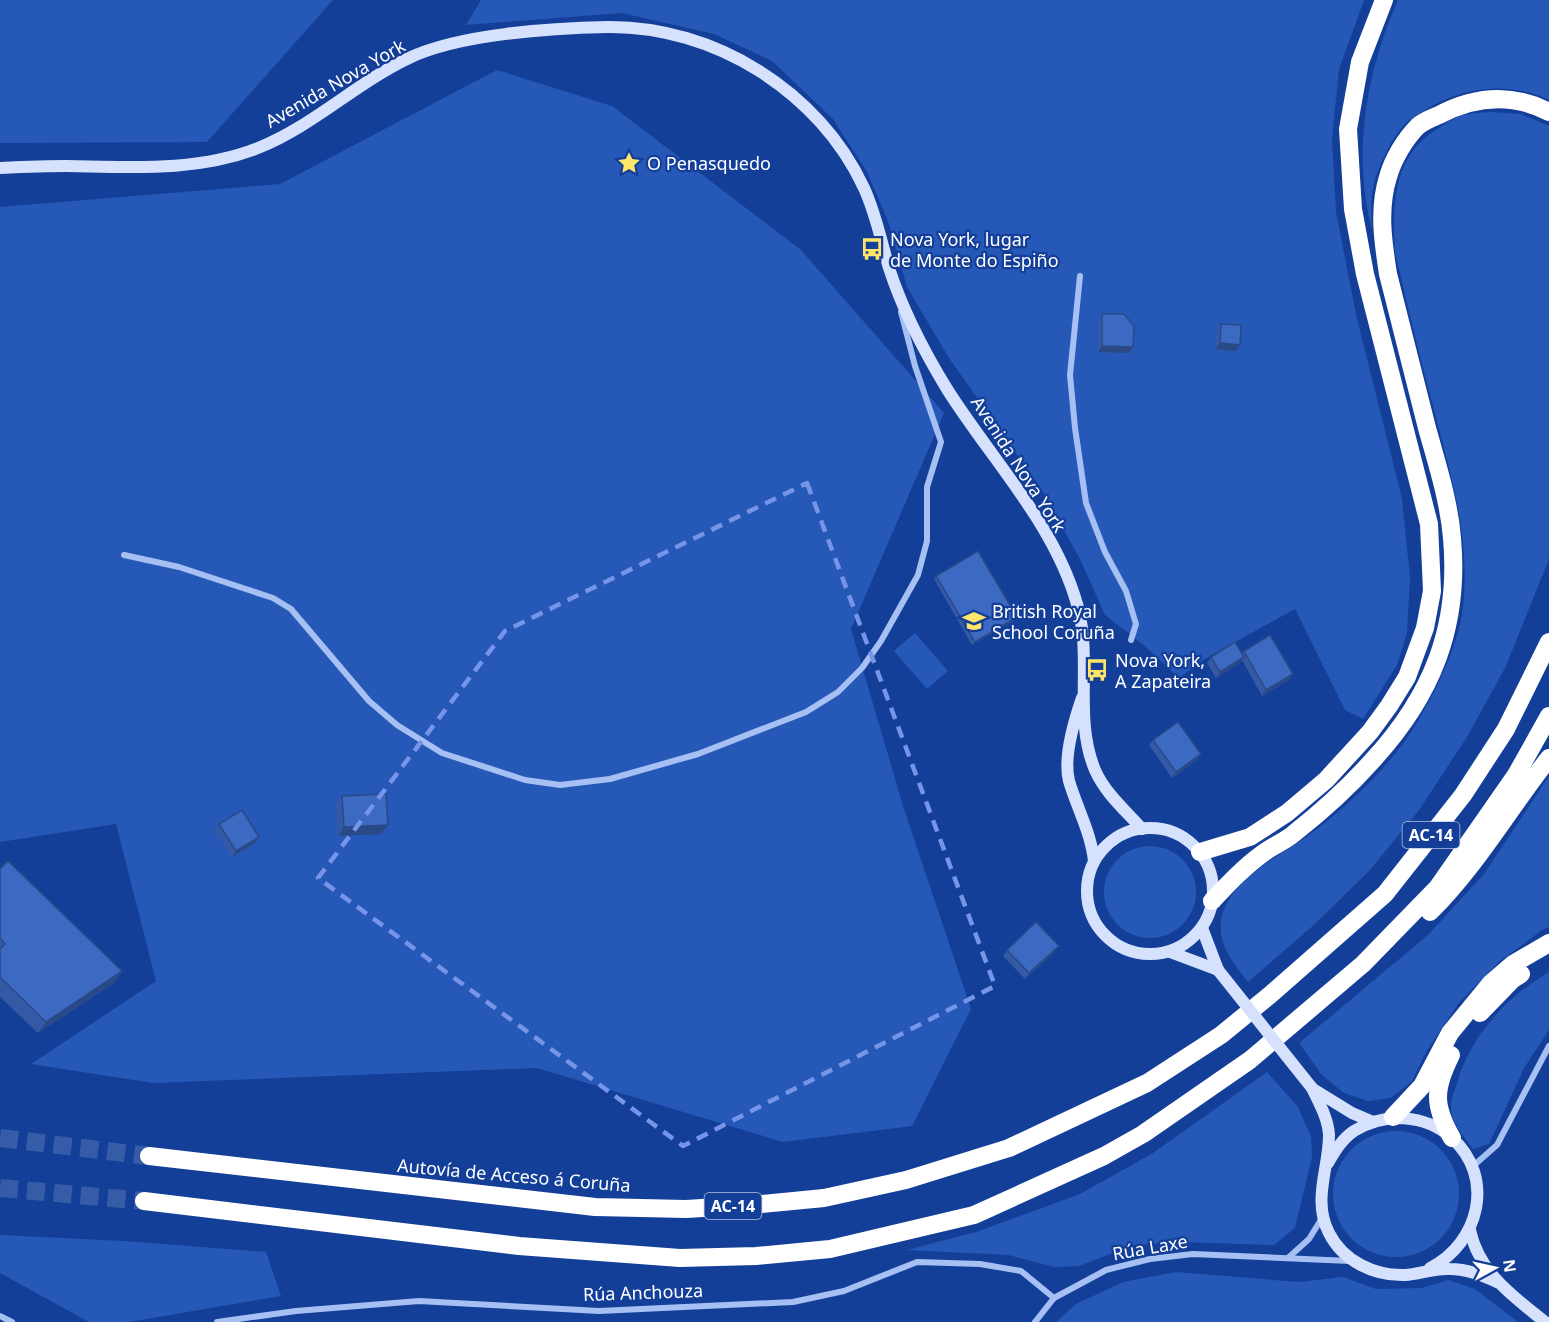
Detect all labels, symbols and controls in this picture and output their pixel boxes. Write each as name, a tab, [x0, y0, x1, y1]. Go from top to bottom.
street label: Avenida Nova York	[261, 33, 410, 133]
place icon: O Penasquedo	[616, 150, 642, 176]
place label: O Penasquedo	[647, 151, 771, 175]
place label: Nova York, lugar de Monte do Espiño	[890, 227, 1059, 272]
bus stop icon: Nova York, lugar de Monte do Espiño	[859, 236, 885, 262]
street label: Avenida Nova York	[966, 391, 1072, 537]
place label: British Royal School Coruña	[992, 599, 1115, 644]
school or university icon: British Royal School Coruña	[961, 608, 987, 634]
place label: Nova York, A Zapateira	[1115, 648, 1211, 693]
bus stop icon: Nova York, A Zapateira	[1084, 657, 1110, 683]
road number: AC-14	[1402, 822, 1460, 848]
street label: Autovía de Acceso á Coruña	[396, 1153, 632, 1197]
road number: AC-14	[704, 1193, 762, 1219]
street label: Rúa Laxe	[1111, 1229, 1189, 1265]
north arrow	[1465, 1238, 1525, 1298]
text: N	[1498, 1258, 1522, 1274]
street label: Rúa Anchouza	[583, 1278, 703, 1306]

